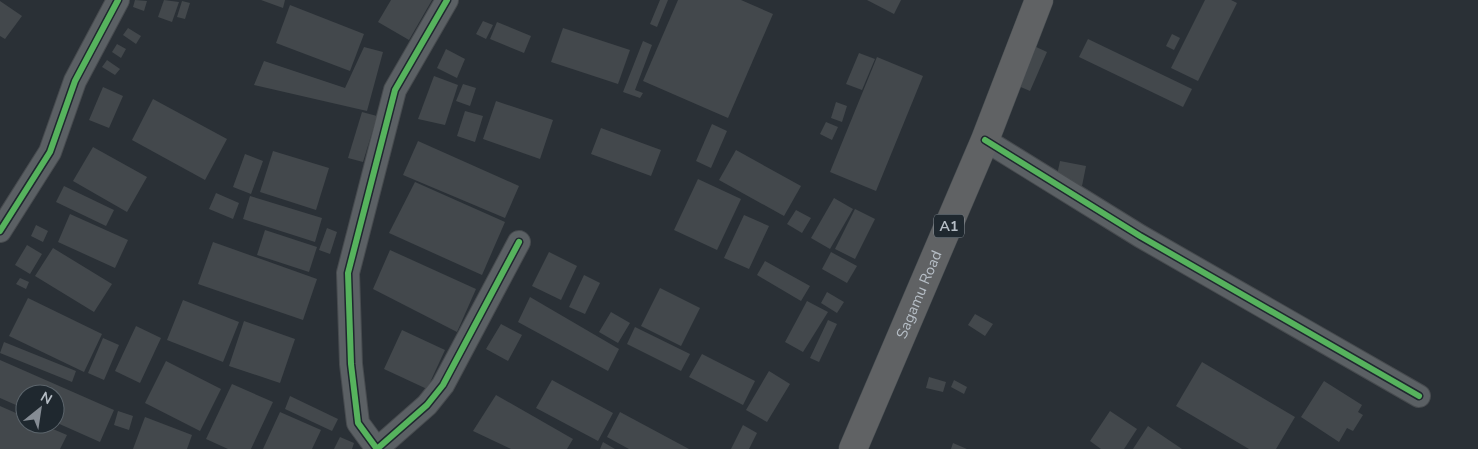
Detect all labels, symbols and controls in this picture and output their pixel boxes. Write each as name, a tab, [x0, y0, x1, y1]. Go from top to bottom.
road number: A1	[934, 215, 964, 238]
street label: Sagamu Road	[891, 247, 947, 342]
north arrow	[15, 384, 65, 434]
text: N	[37, 387, 56, 409]

